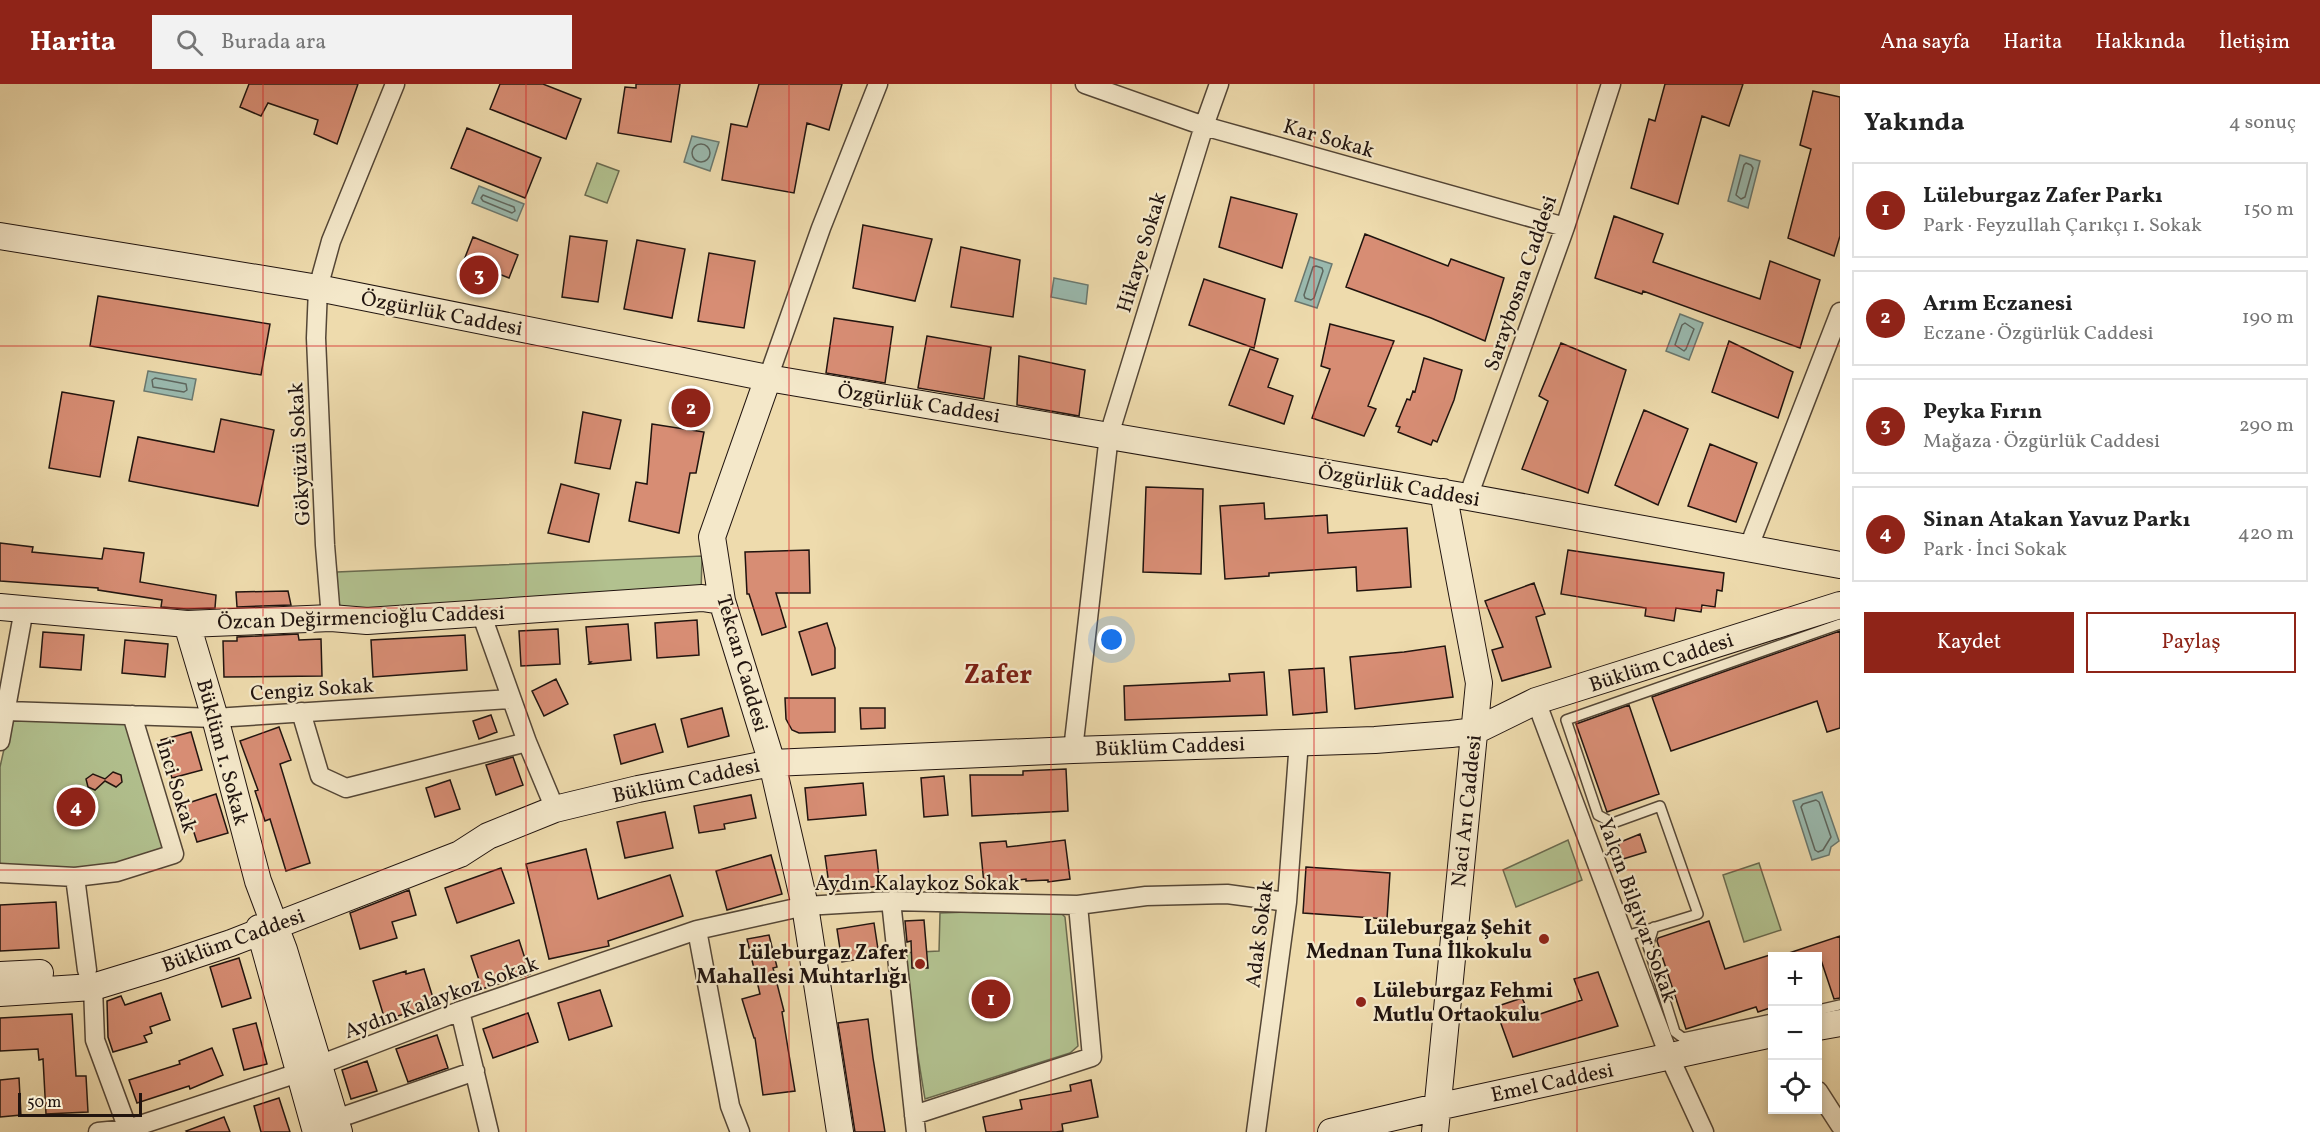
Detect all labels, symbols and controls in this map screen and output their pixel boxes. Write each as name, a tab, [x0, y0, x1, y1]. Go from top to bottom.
search box	[152, 15, 572, 69]
text: Harita	[30, 23, 116, 62]
icon: search	[173, 26, 206, 59]
text: Burada ara	[221, 27, 326, 58]
text: Ana sayfa	[1880, 28, 1970, 57]
text: Harita	[2003, 28, 2062, 57]
text: Hakkında	[2095, 28, 2186, 57]
text: İletişim	[2219, 28, 2290, 57]
text: Yakında	[1864, 105, 1965, 141]
text: 4 sonuç	[2229, 109, 2296, 137]
street label: Kar Sokak	[1280, 113, 1378, 166]
text: Lüleburgaz Zafer Parkı	[1923, 181, 2163, 212]
street label: Hikaye Sokak	[1110, 188, 1175, 316]
street label: Saraybosna Caddesi	[1478, 192, 1565, 375]
text: 1	[1881, 196, 1890, 224]
text: 150 m	[2243, 196, 2294, 224]
text: Park · Feyzullah Çarıkçı 1. Sokak	[1923, 212, 2202, 240]
pin: 3	[460, 252, 498, 297]
street label: Özgürlük Caddesi	[358, 285, 525, 344]
text: Arım Eczanesi	[1923, 289, 2073, 320]
text: 2	[1880, 304, 1891, 332]
text: 190 m	[2242, 304, 2294, 332]
text: Eczane · Özgürlük Caddesi	[1923, 320, 2154, 348]
street label: Özgürlük Caddesi	[835, 377, 1002, 432]
street label: Gökyüzü Sokak	[282, 381, 319, 526]
pin: 2	[672, 386, 710, 430]
text: Peyka Fırın	[1923, 397, 2042, 428]
text: 3	[1880, 412, 1891, 440]
text: 290 m	[2239, 412, 2294, 440]
text: Mağaza · Özgürlük Caddesi	[1923, 428, 2160, 456]
street label: Özgürlük Caddesi	[1315, 458, 1482, 515]
text: Sinan Atakan Yavuz Parkı	[1923, 505, 2190, 536]
text: 4	[1879, 520, 1892, 548]
text: 420 m	[2238, 520, 2294, 548]
text: Park · İnci Sokak	[1923, 536, 2067, 564]
street label: Tekcan Caddesi	[708, 591, 775, 735]
street label: Özcan Değirmencioğlu Caddesi	[217, 599, 505, 638]
button: Kaydet	[1864, 612, 2074, 673]
button: Paylaş	[2086, 612, 2296, 673]
your location	[1097, 625, 1126, 654]
street label: Büklüm Caddesi	[1585, 626, 1737, 700]
district label: Zafer	[964, 657, 1032, 695]
street label: Cengiz Sokak	[249, 672, 375, 709]
street label: Büklüm 1. Sokak	[188, 676, 255, 829]
street label: Büklüm Caddesi	[1094, 730, 1246, 765]
street label: Naci Arı Caddesi	[1445, 733, 1490, 889]
street label: İnci Sokak	[148, 736, 204, 837]
street label: Büklüm Caddesi	[610, 752, 763, 811]
pin: 4	[56, 784, 96, 830]
street label: Yalçın Bilgivar Sokak	[1590, 814, 1684, 1007]
street label: Aydın Kalaykoz Sokak	[815, 870, 1020, 899]
street label: Adak Sokak	[1240, 878, 1282, 990]
street label: Büklüm Caddesi	[158, 902, 309, 981]
place label: Lüleburgaz Şehit Mednan Tuna İlkokulu	[1306, 914, 1532, 967]
marker: Lüleburgaz Şehit Mednan Tuna İlkokulu	[1537, 932, 1551, 946]
place label: Lüleburgaz Zafer Mahallesi Muhtarlığı	[696, 939, 908, 992]
street label: Aydın Kalaykoz Sokak	[340, 950, 543, 1047]
map controls	[1768, 952, 1822, 1114]
button: +	[1768, 952, 1822, 1006]
marker: Lüleburgaz Zafer Mahallesi Muhtarlığı	[913, 957, 927, 971]
pin: 1	[972, 976, 1010, 1022]
place label: Lüleburgaz Fehmi Mutlu Ortaokulu	[1373, 977, 1553, 1030]
marker: Lüleburgaz Fehmi Mutlu Ortaokulu	[1354, 995, 1368, 1009]
button: −	[1768, 1006, 1822, 1060]
street label: Emel Caddesi	[1488, 1056, 1616, 1111]
button: locate	[1768, 1060, 1822, 1114]
scale bar	[18, 1090, 142, 1118]
text: 50 m	[27, 1092, 61, 1114]

